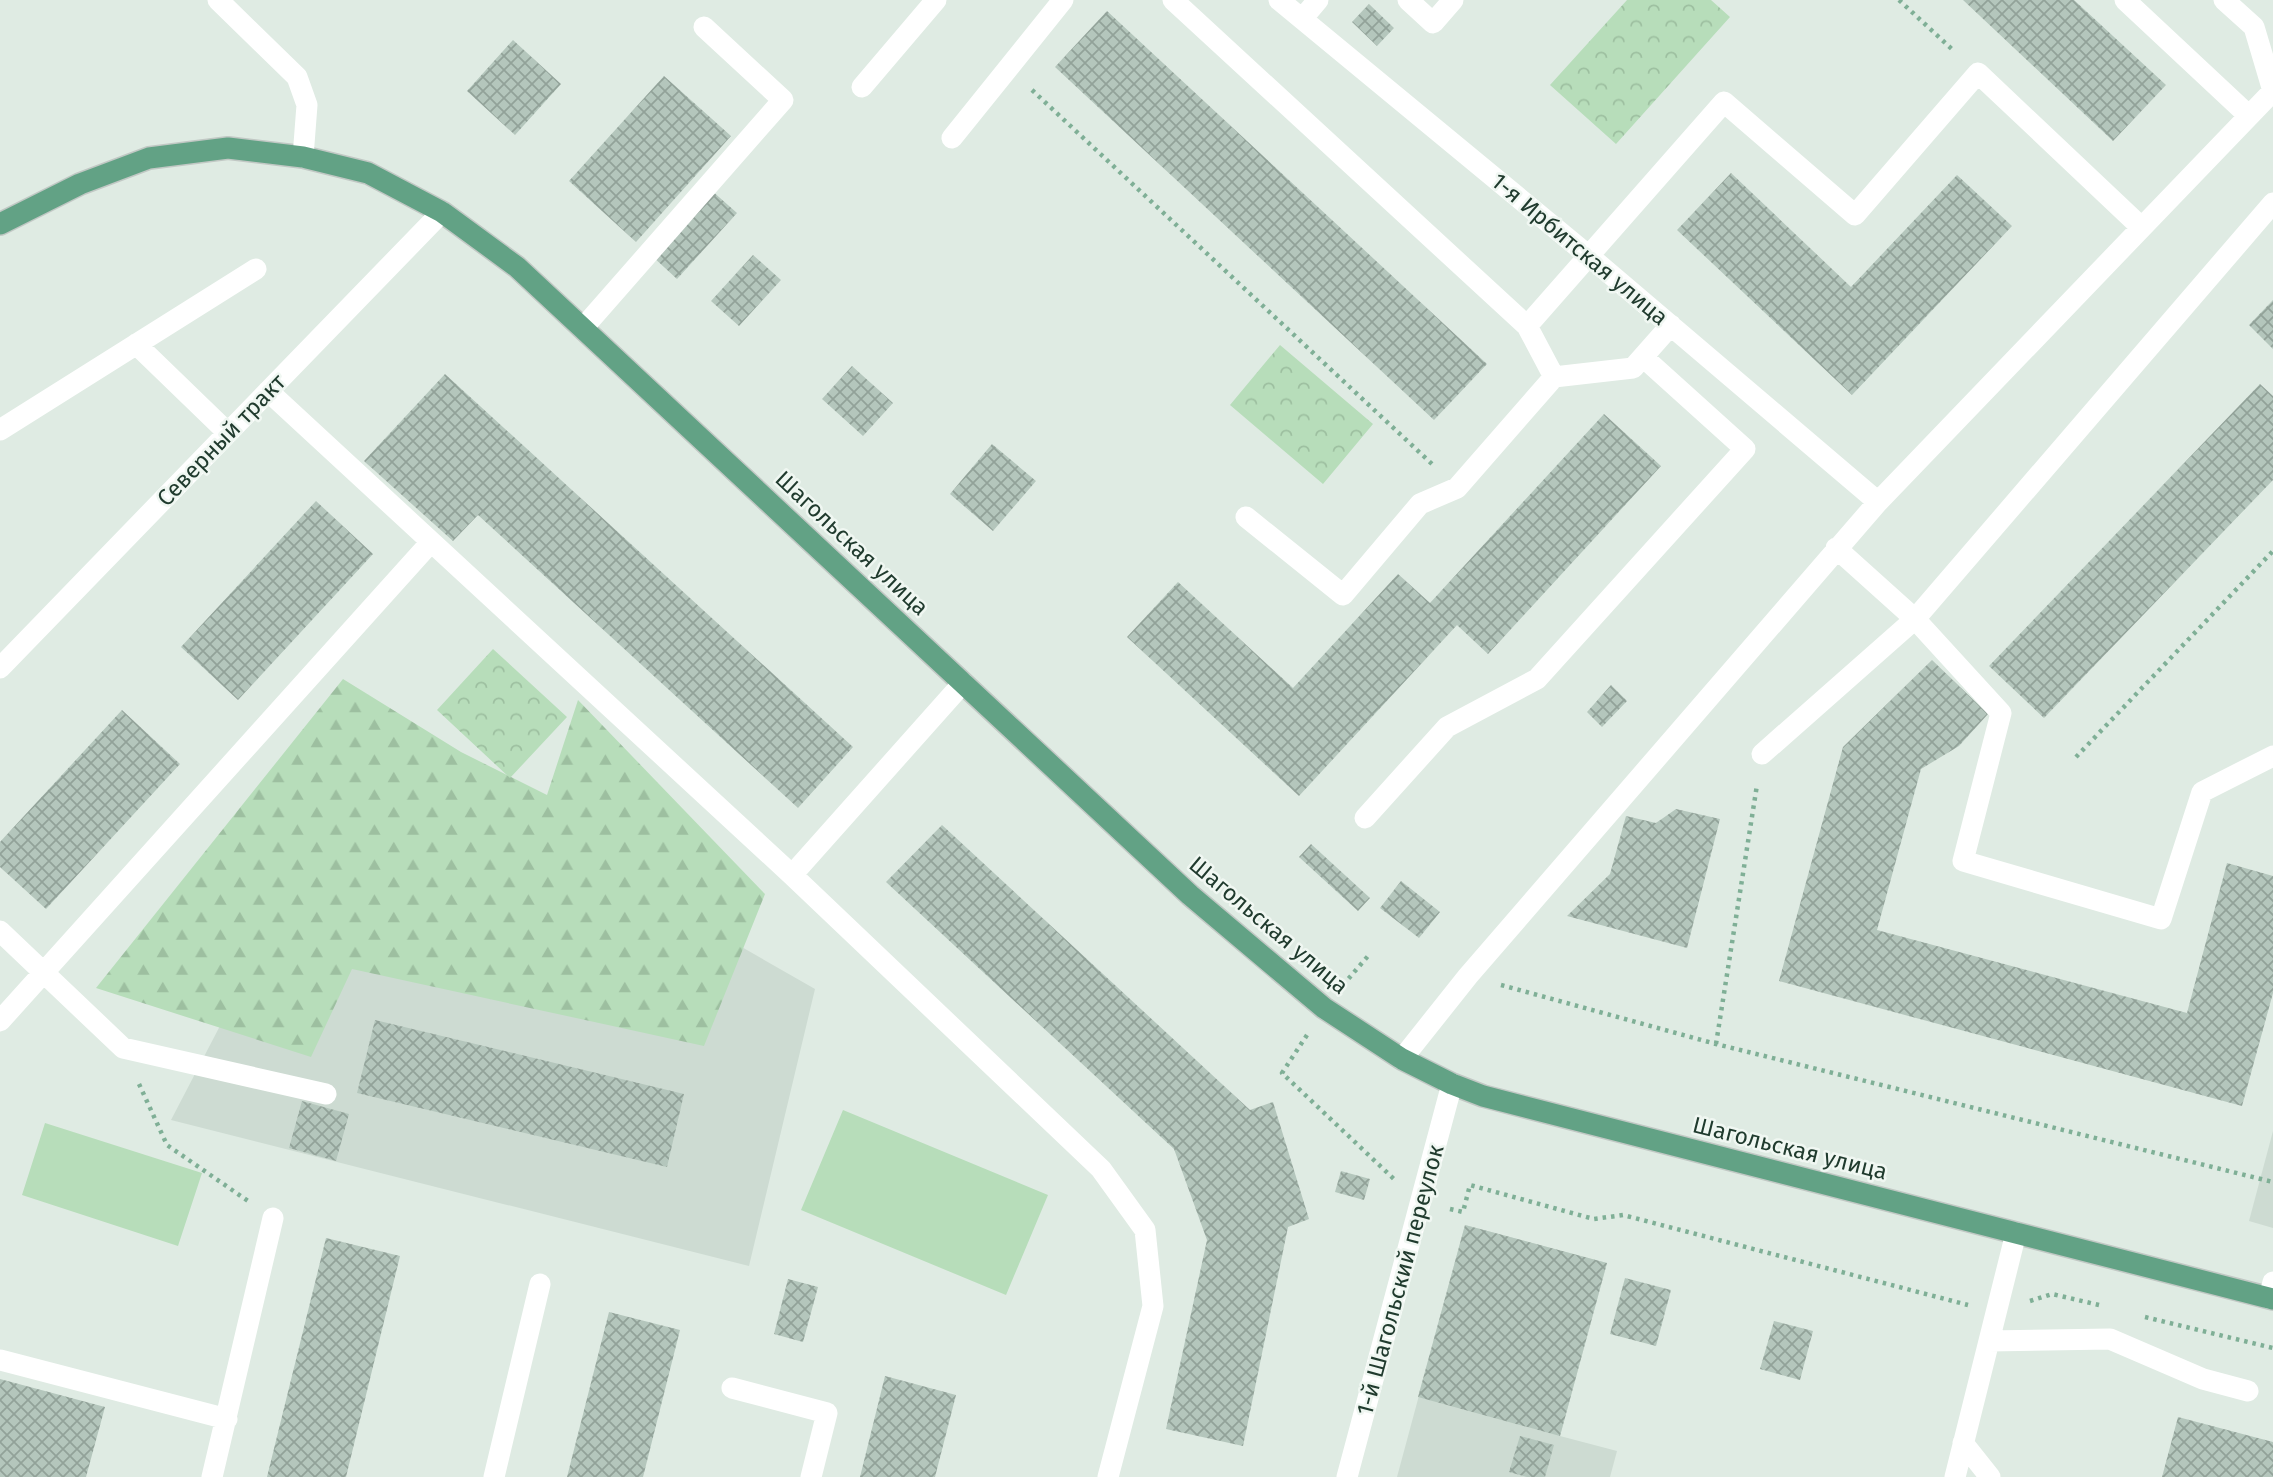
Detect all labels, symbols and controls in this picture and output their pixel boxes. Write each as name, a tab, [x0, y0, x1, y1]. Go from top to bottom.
street label: 1-я Ирбитская улица	[1486, 167, 1674, 331]
street label: Северный тракт	[151, 368, 292, 512]
street label: Шагольская улица	[770, 465, 934, 621]
street label: Шагольская улица	[1184, 850, 1354, 1000]
street label: Шагольская улица	[1690, 1110, 1890, 1186]
street label: 1-й Шагольский переулок	[1350, 1142, 1450, 1418]

